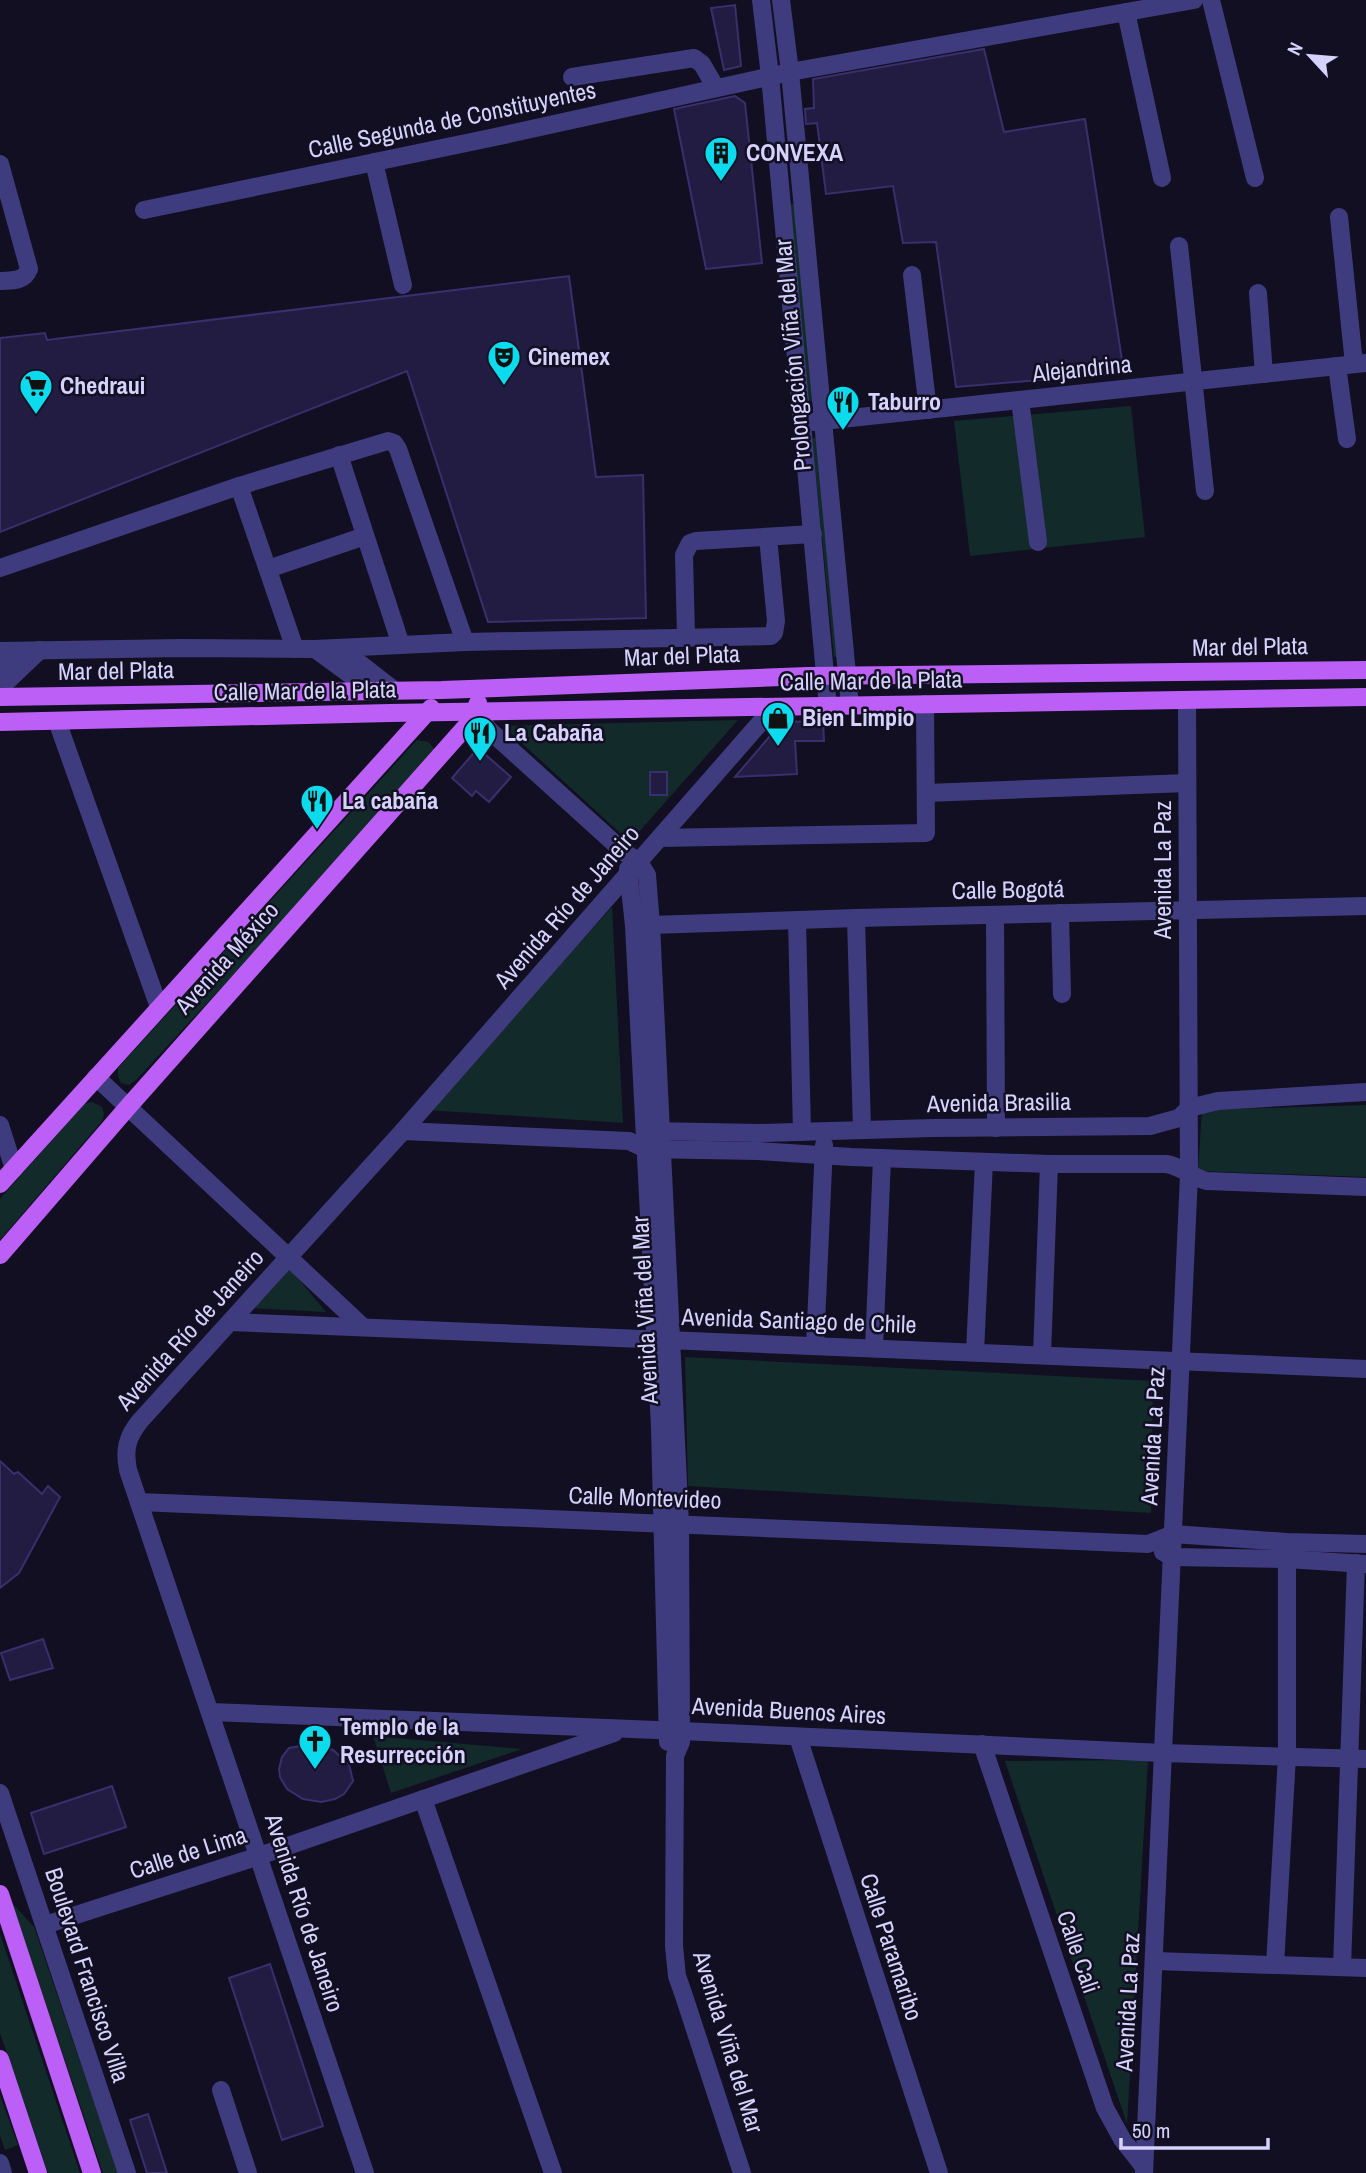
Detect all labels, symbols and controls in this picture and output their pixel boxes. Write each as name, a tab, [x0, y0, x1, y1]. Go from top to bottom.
north arrow	[1275, 21, 1345, 91]
text: N	[1281, 38, 1309, 59]
street label: Calle Segunda de Constituyentes	[305, 73, 599, 165]
building icon: CONVEXA	[702, 134, 740, 183]
place label: CONVEXA	[746, 136, 844, 168]
street label: Prolongación Viña del Mar	[766, 237, 818, 472]
theatre icon: Cinemex	[485, 338, 523, 387]
place label: Cinemex	[528, 340, 610, 372]
street label: Alejandrina	[1030, 347, 1133, 389]
supermarket icon: Chedraui	[17, 367, 55, 416]
place label: Chedraui	[60, 369, 145, 401]
restaurant icon: Taburro	[824, 383, 862, 432]
place label: Taburro	[868, 385, 941, 417]
street label: Mar del Plata	[1192, 629, 1308, 663]
street label: Mar del Plata	[623, 637, 741, 673]
street label: Mar del Plata	[58, 653, 174, 687]
street label: Calle Mar de la Plata	[779, 662, 963, 698]
street label: Calle Mar de la Plata	[213, 672, 397, 708]
shop icon: Bien Limpio	[759, 699, 797, 748]
place label: Bien Limpio	[802, 701, 915, 733]
restaurant icon: La Cabaña	[461, 714, 499, 763]
place label: La Cabaña	[504, 716, 604, 748]
restaurant icon: La cabaña	[298, 782, 336, 831]
place label: La cabaña	[342, 784, 438, 816]
street label: Avenida La Paz	[1146, 801, 1178, 940]
street label: Avenida Río de Janeiro	[486, 818, 646, 996]
street label: Calle Bogotá	[951, 872, 1065, 906]
street label: Avenida México	[167, 894, 285, 1021]
street label: Avenida Brasilia	[926, 1085, 1071, 1119]
street label: Avenida Viña del Mar	[623, 1215, 665, 1406]
street label: Avenida Río de Janeiro	[108, 1242, 270, 1417]
street label: Avenida Santiago de Chile	[680, 1300, 917, 1340]
street label: Avenida La Paz	[1132, 1366, 1172, 1507]
street label: Calle Montevideo	[568, 1478, 722, 1516]
street label: Avenida Buenos Aires	[690, 1689, 887, 1731]
place label: Templo de la Resurrección	[340, 1710, 466, 1770]
church icon: Templo de la Resurrección	[296, 1722, 334, 1771]
street label: Avenida Río de Janeiro	[258, 1809, 352, 2016]
street label: Calle de Lima	[125, 1818, 250, 1886]
street label: Boulevard Francisco Villa	[38, 1863, 138, 2086]
street label: Calle Paramaribo	[853, 1869, 931, 2024]
street label: Calle Cali	[1050, 1906, 1108, 1997]
street label: Avenida La Paz	[1107, 1932, 1147, 2073]
street label: Avenida Viña del Mar	[686, 1946, 772, 2137]
scale bar	[1121, 2106, 1268, 2150]
text: 50 m	[1132, 2116, 1170, 2145]

